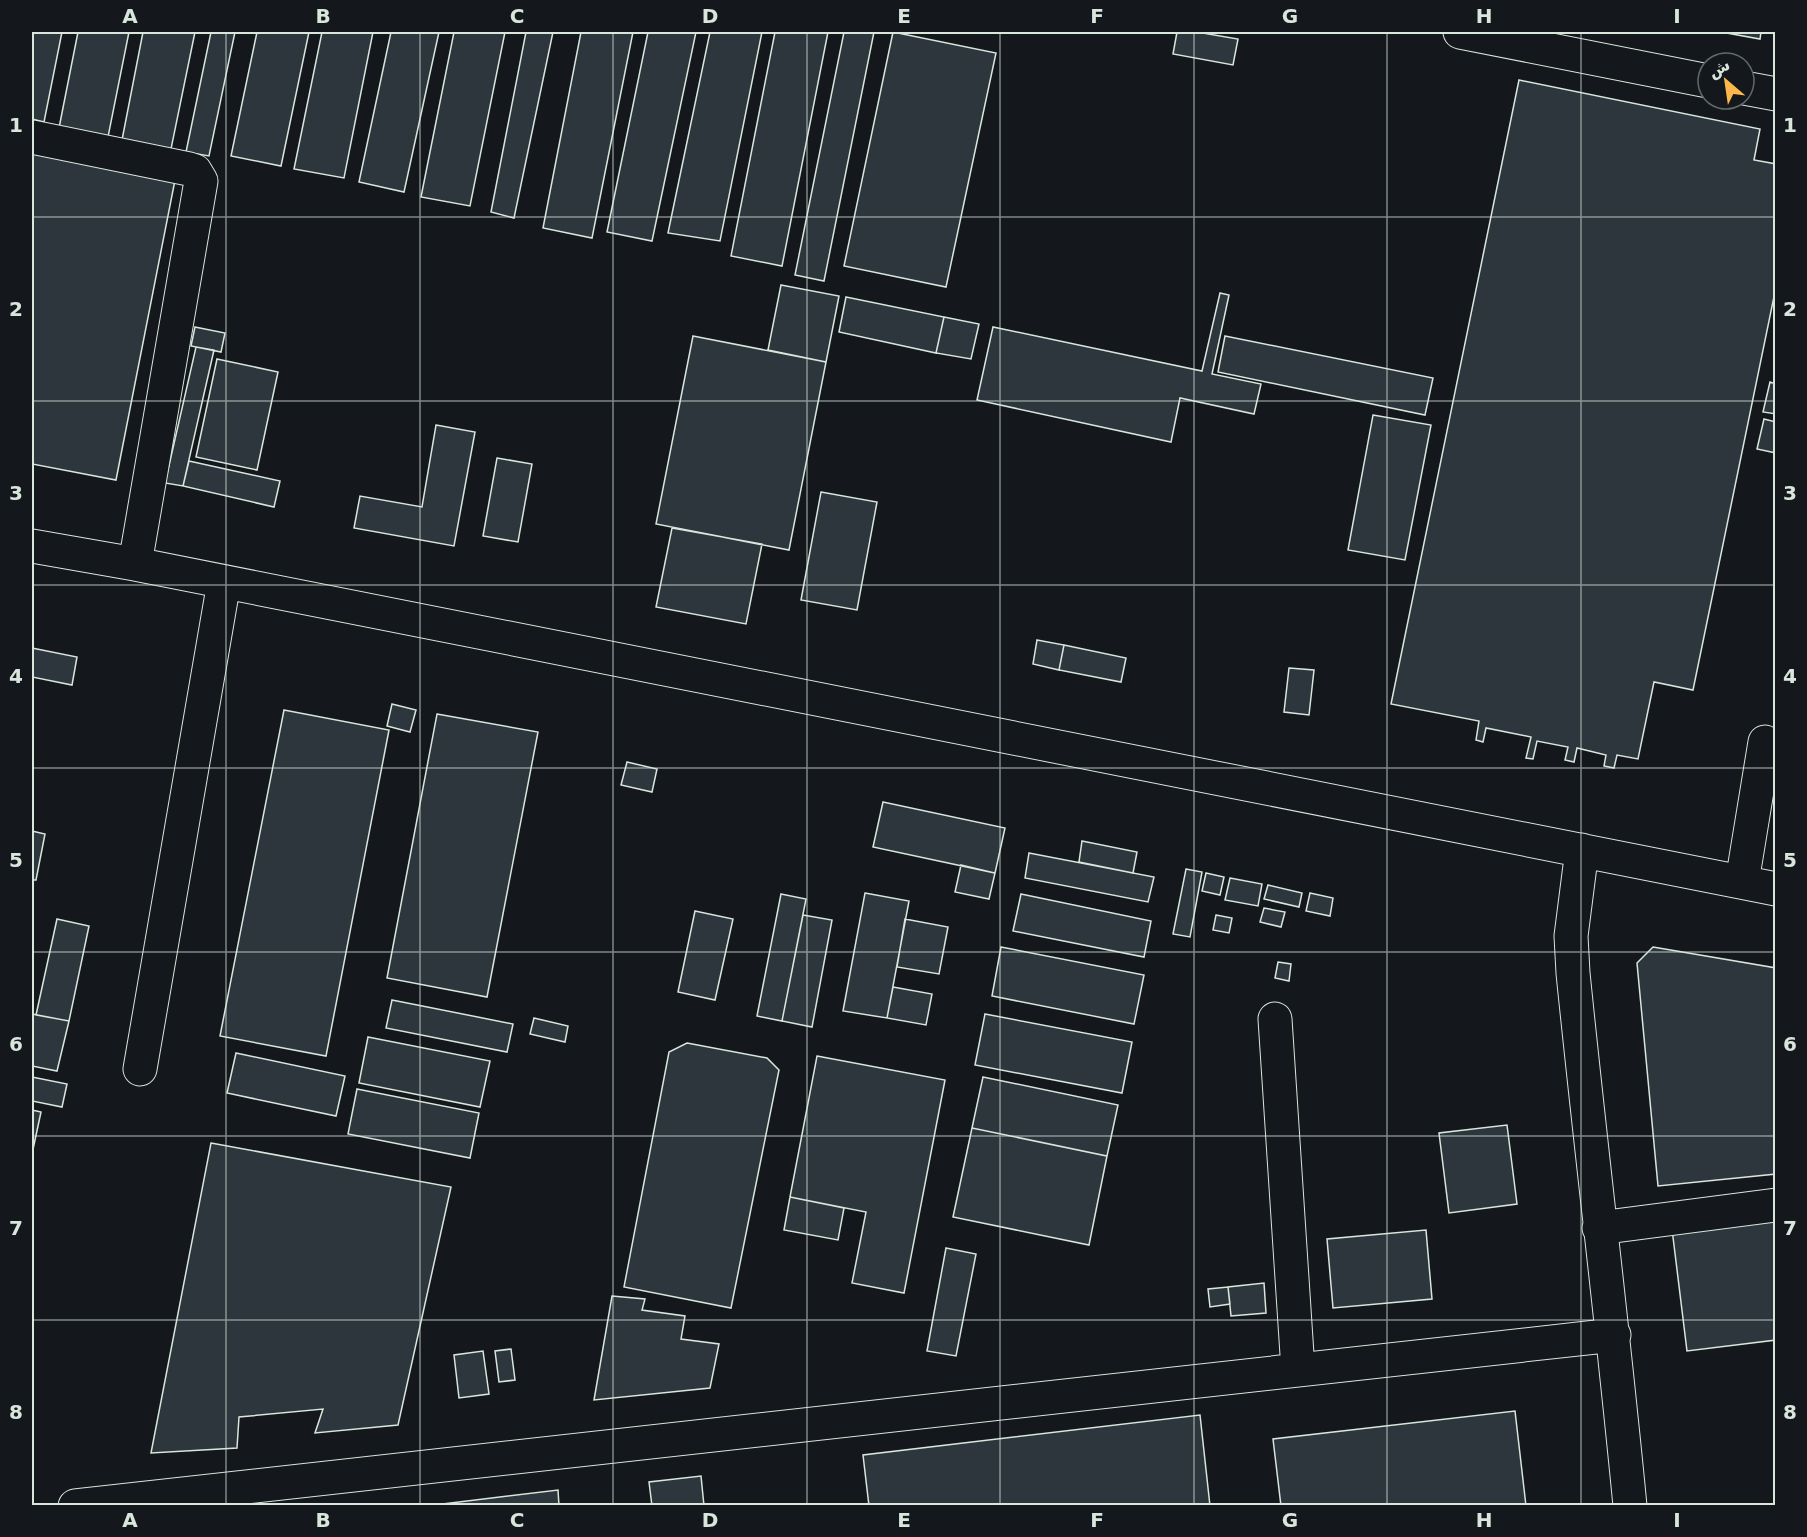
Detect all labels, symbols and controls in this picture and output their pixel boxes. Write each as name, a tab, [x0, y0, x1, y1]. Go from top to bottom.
text: A	[122, 4, 138, 28]
text: B	[315, 4, 331, 28]
text: C	[510, 4, 524, 28]
text: D	[702, 4, 718, 28]
text: E	[897, 4, 911, 28]
text: F	[1090, 4, 1104, 28]
text: G	[1282, 4, 1298, 28]
text: H	[1476, 4, 1492, 28]
text: I	[1673, 4, 1681, 28]
north arrow	[1696, 51, 1756, 111]
text: ش	[1705, 55, 1733, 82]
text: 1	[9, 113, 23, 137]
text: 1	[1783, 113, 1797, 137]
text: 2	[9, 297, 23, 321]
text: 2	[1783, 297, 1797, 321]
text: 3	[9, 481, 23, 505]
text: 3	[1783, 481, 1797, 505]
text: 4	[9, 664, 23, 688]
text: 4	[1783, 664, 1797, 688]
text: 5	[9, 848, 23, 872]
text: 5	[1783, 848, 1797, 872]
text: 6	[9, 1032, 23, 1056]
text: 6	[1783, 1032, 1797, 1056]
text: 7	[9, 1216, 23, 1240]
text: 7	[1783, 1216, 1797, 1240]
text: 8	[9, 1400, 23, 1424]
text: 8	[1783, 1400, 1797, 1424]
text: A	[122, 1508, 138, 1532]
text: B	[315, 1508, 331, 1532]
text: C	[510, 1508, 524, 1532]
text: D	[702, 1508, 718, 1532]
text: E	[897, 1508, 911, 1532]
text: F	[1090, 1508, 1104, 1532]
text: G	[1282, 1508, 1298, 1532]
text: H	[1476, 1508, 1492, 1532]
text: I	[1673, 1508, 1681, 1532]

